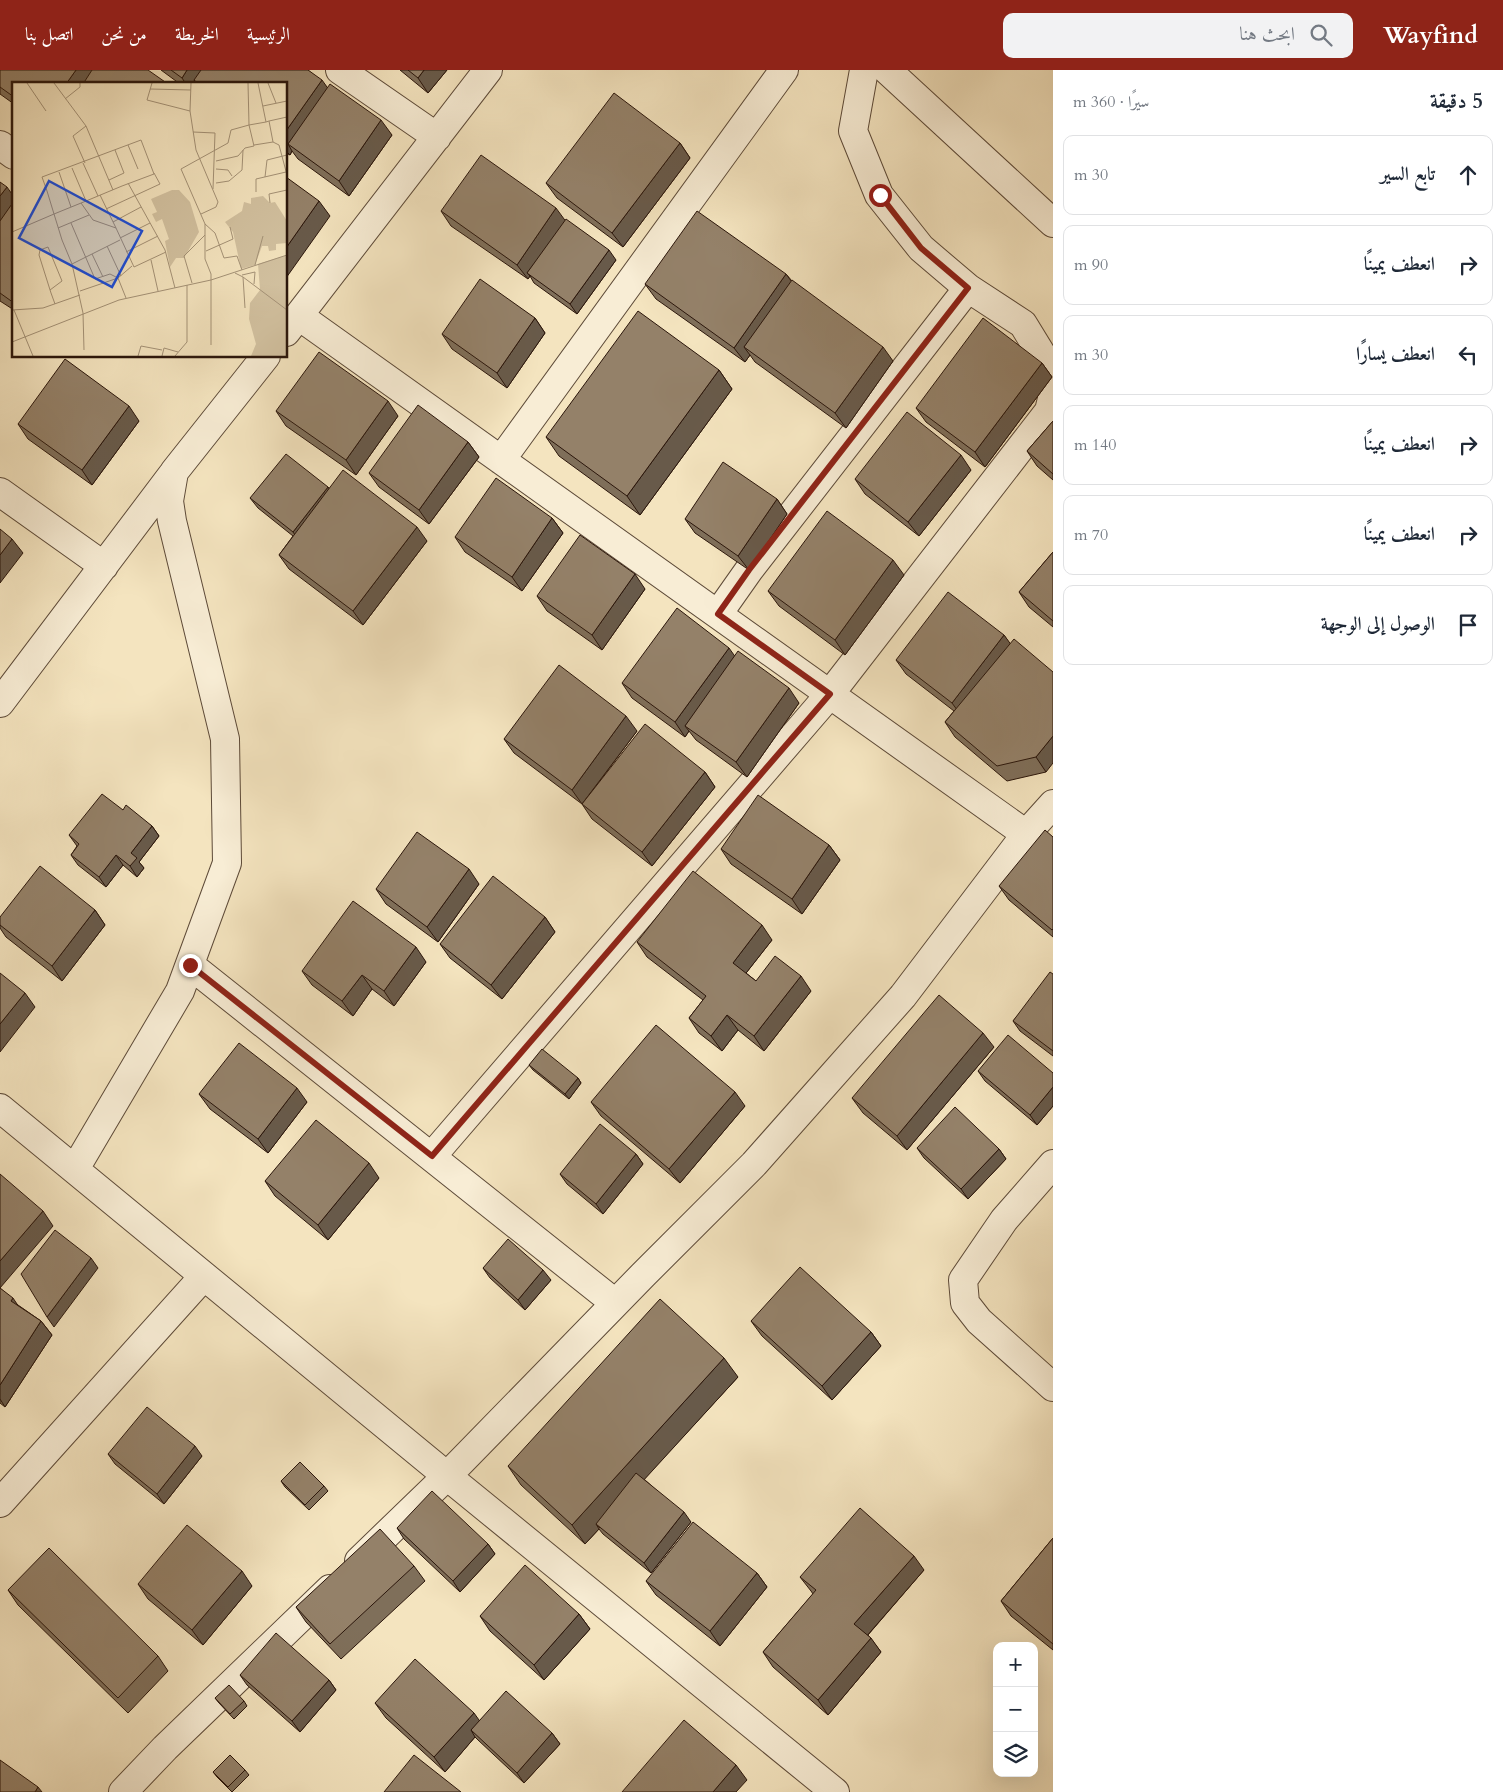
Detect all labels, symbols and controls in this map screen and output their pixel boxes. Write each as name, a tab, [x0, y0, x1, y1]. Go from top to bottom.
search box	[1003, 13, 1353, 58]
text: Wayfind	[1383, 19, 1478, 52]
text: ابحث هنا	[1239, 21, 1295, 47]
icon: search	[1307, 21, 1335, 49]
text: اتصل بنا	[25, 22, 73, 47]
text: من نحن	[101, 22, 147, 47]
text: الخريطة	[175, 22, 219, 47]
text: الرئيسية	[247, 22, 290, 47]
inset map	[12, 82, 288, 358]
text: 5 دقيقة	[1430, 87, 1483, 116]
text: سيرًا · 360 m	[1073, 91, 1149, 113]
text: تابع السير	[1380, 161, 1435, 187]
icon: ahead	[1454, 161, 1482, 189]
text: 30 m	[1074, 164, 1108, 186]
route start	[869, 184, 892, 207]
text: انعطف يمينًا	[1364, 251, 1435, 277]
icon: right	[1454, 251, 1482, 279]
text: 90 m	[1074, 254, 1108, 276]
text: انعطف يسارًا	[1356, 341, 1435, 367]
icon: left	[1454, 341, 1482, 369]
text: 30 m	[1074, 344, 1108, 366]
text: انعطف يمينًا	[1364, 431, 1435, 457]
icon: right	[1454, 431, 1482, 459]
text: 140 m	[1074, 434, 1116, 456]
text: انعطف يمينًا	[1364, 521, 1435, 547]
icon: right	[1454, 521, 1482, 549]
text: 70 m	[1074, 524, 1108, 546]
text: الوصول إلى الوجهة	[1321, 611, 1435, 637]
icon: arrive	[1454, 611, 1482, 639]
route end	[179, 954, 202, 977]
map controls	[993, 1642, 1038, 1777]
button: +	[993, 1642, 1038, 1687]
button: −	[993, 1687, 1038, 1732]
button: layers	[993, 1732, 1038, 1777]

